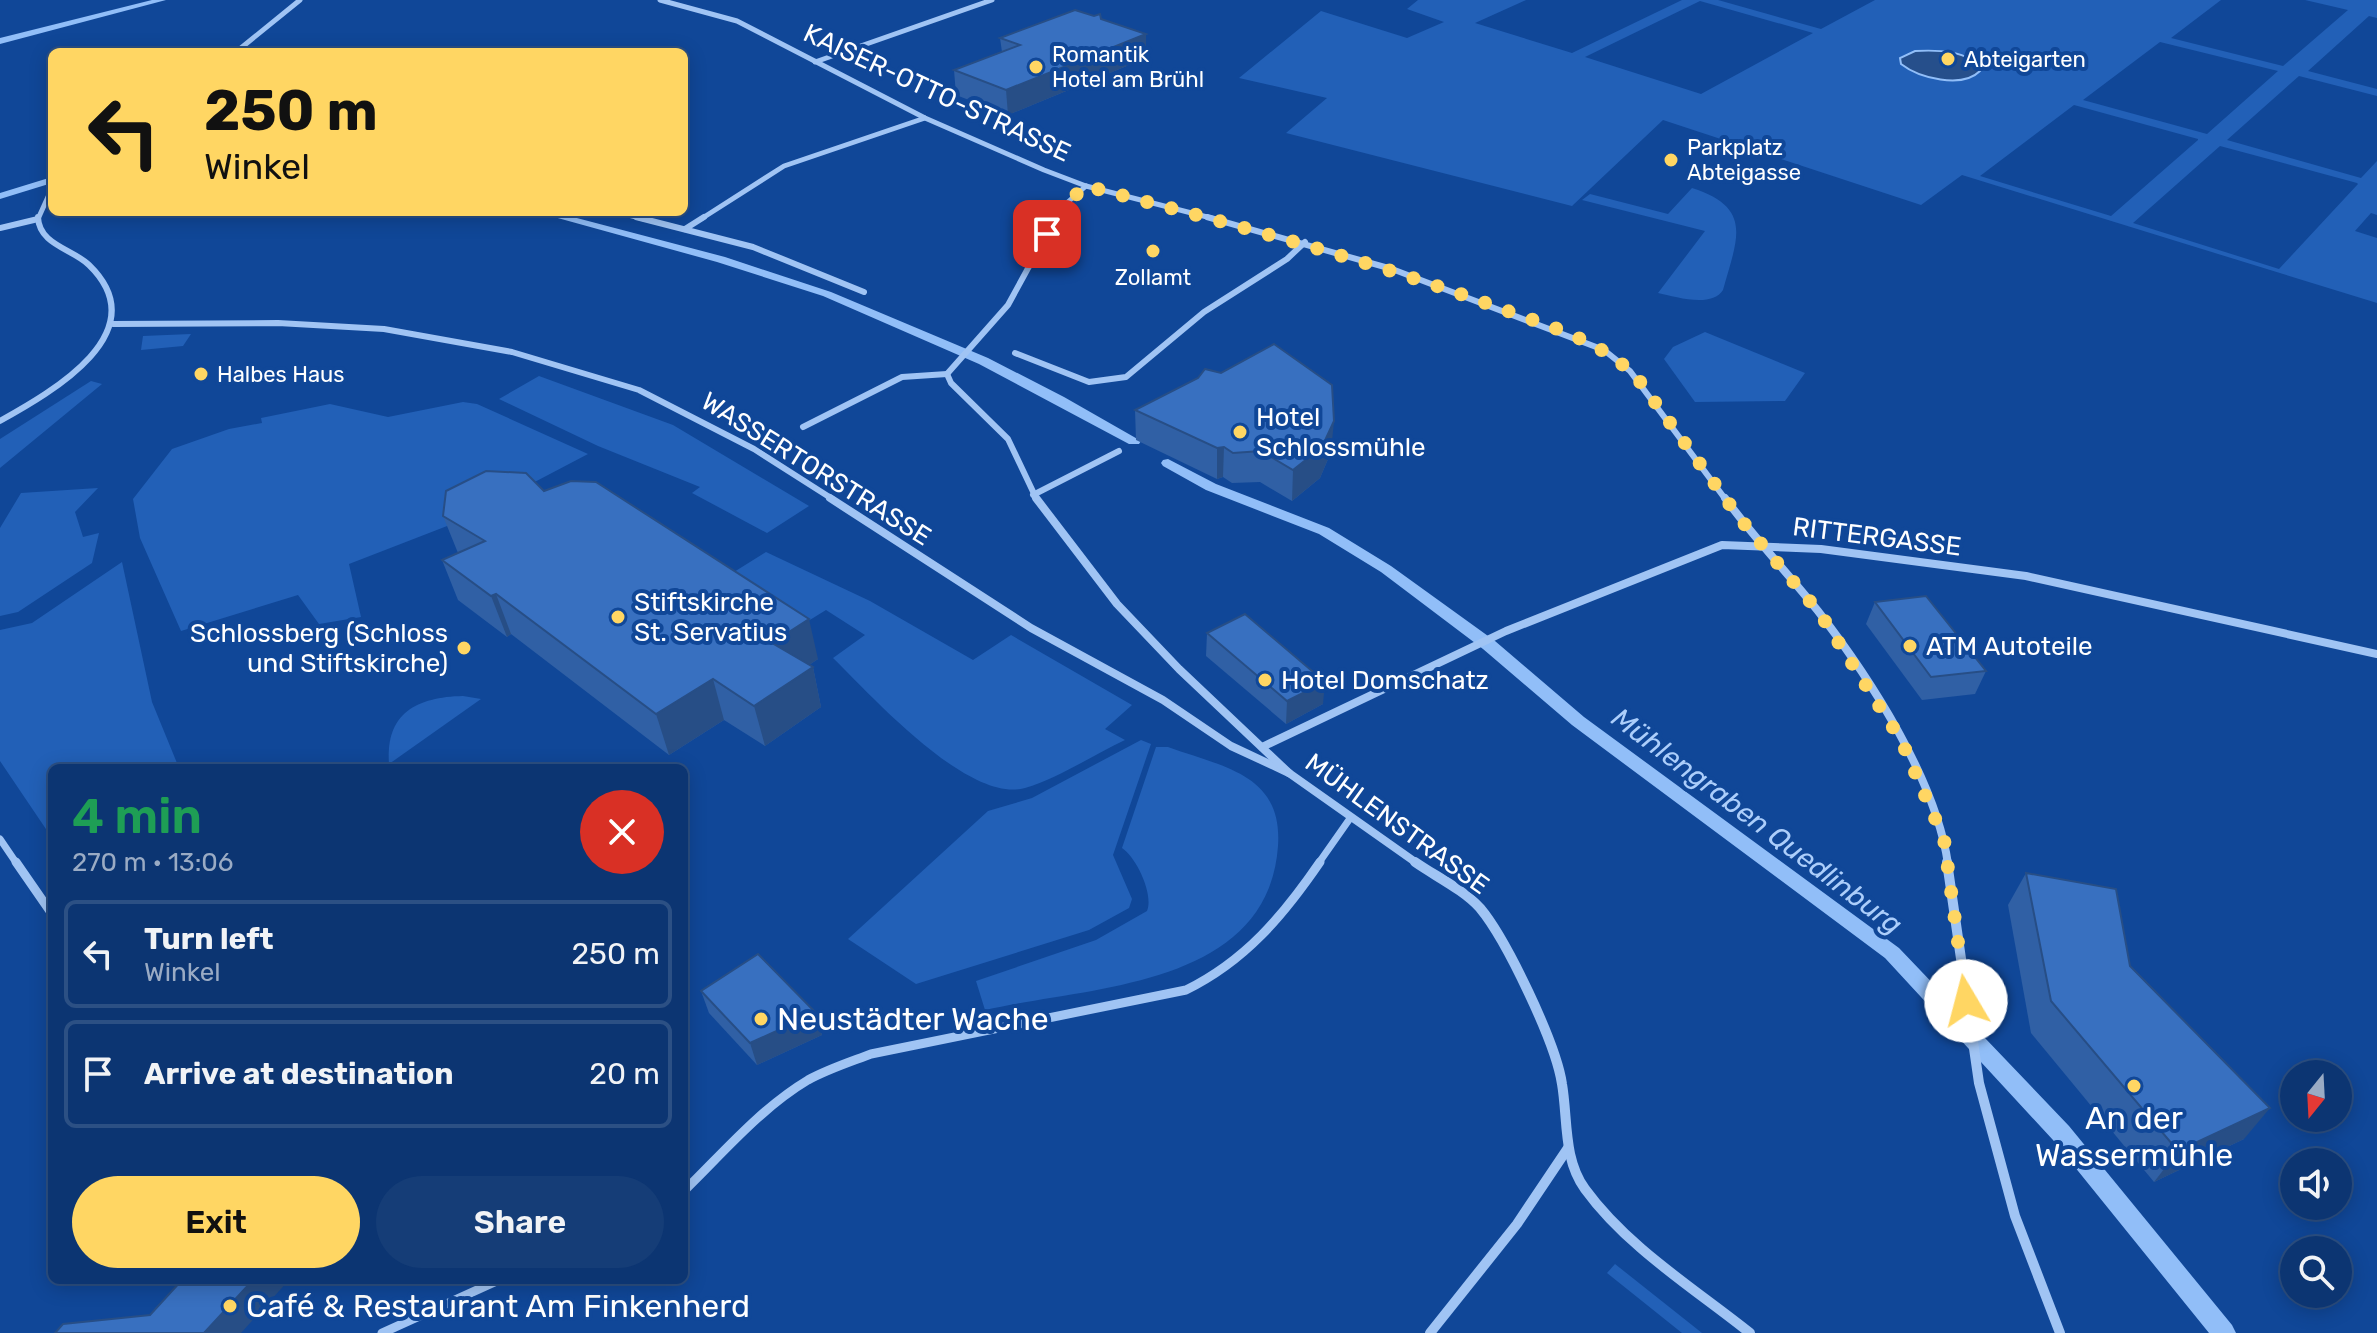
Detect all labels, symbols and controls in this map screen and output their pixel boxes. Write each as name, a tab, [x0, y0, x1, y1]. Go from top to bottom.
street label: KAISER-OTTO-STRASSE	[799, 17, 1075, 169]
place label: Romantik Hotel am Brühl	[1052, 41, 1204, 93]
place label: Abteigarten	[1964, 46, 2086, 73]
marker: Abteigarten	[1939, 50, 1957, 68]
marker: Romantik Hotel am Brühl	[1027, 58, 1045, 76]
text: 250 m	[204, 78, 378, 144]
icon: left	[72, 80, 176, 184]
place label: Parkplatz Abteigasse	[1687, 134, 1801, 186]
text: Winkel	[204, 145, 310, 188]
marker: Parkplatz Abteigasse	[1662, 151, 1680, 169]
pin	[1013, 200, 1081, 268]
icon: arrive	[1025, 212, 1069, 256]
marker: Zollamt	[1144, 242, 1162, 260]
place label: Zollamt	[1115, 264, 1192, 291]
place label: Halbes Haus	[217, 361, 345, 388]
marker: Halbes Haus	[192, 365, 210, 383]
street label: WASSERTORSTRASSE	[695, 386, 937, 552]
place label: Hotel Schlossmühle	[1256, 402, 1426, 463]
marker: Hotel Schlossmühle	[1231, 423, 1249, 441]
street label: RITTERGASSE	[1791, 511, 1963, 563]
place label: Stiftskirche St. Servatius	[634, 587, 787, 648]
marker: Stiftskirche St. Servatius	[609, 608, 627, 626]
place label: Schlossberg (Schloss und Stiftskirche)	[190, 618, 448, 679]
place label: ATM Autoteile	[1926, 631, 2093, 662]
marker: ATM Autoteile	[1901, 637, 1919, 655]
marker: Schlossberg (Schloss und Stiftskirche)	[455, 639, 473, 657]
place label: Hotel Domschatz	[1281, 665, 1489, 696]
marker: Hotel Domschatz	[1256, 671, 1274, 689]
water label: Mühlengraben Quedlinburg	[1605, 701, 1909, 941]
street label: MÜHLENSTRASSE	[1299, 747, 1495, 901]
text: 4 min	[72, 788, 202, 845]
button: close	[580, 790, 664, 874]
text: 270 m · 13:06	[72, 847, 234, 878]
text: Turn left	[144, 921, 274, 957]
icon: left	[76, 932, 120, 976]
text: 250 m	[572, 936, 660, 972]
text: Winkel	[144, 957, 221, 988]
position arrow	[1924, 959, 2008, 1043]
place label: Neustädter Wache	[777, 1000, 1049, 1038]
marker: Neustädter Wache	[752, 1010, 770, 1028]
icon: arrive	[76, 1052, 120, 1096]
text: Arrive at destination	[144, 1056, 454, 1092]
text: 20 m	[589, 1056, 660, 1092]
north arrow	[2280, 1060, 2352, 1132]
map controls	[2280, 1060, 2352, 1308]
marker: An der Wassermühle	[2125, 1077, 2143, 1095]
place label: An der Wassermühle	[2035, 1099, 2233, 1174]
button: sound	[2280, 1148, 2352, 1220]
button: Exit	[72, 1176, 360, 1268]
button: Share	[376, 1176, 664, 1268]
button: search	[2280, 1236, 2352, 1308]
place label: Café & Restaurant Am Finkenherd	[246, 1287, 750, 1325]
marker: Café & Restaurant Am Finkenherd	[221, 1297, 239, 1315]

